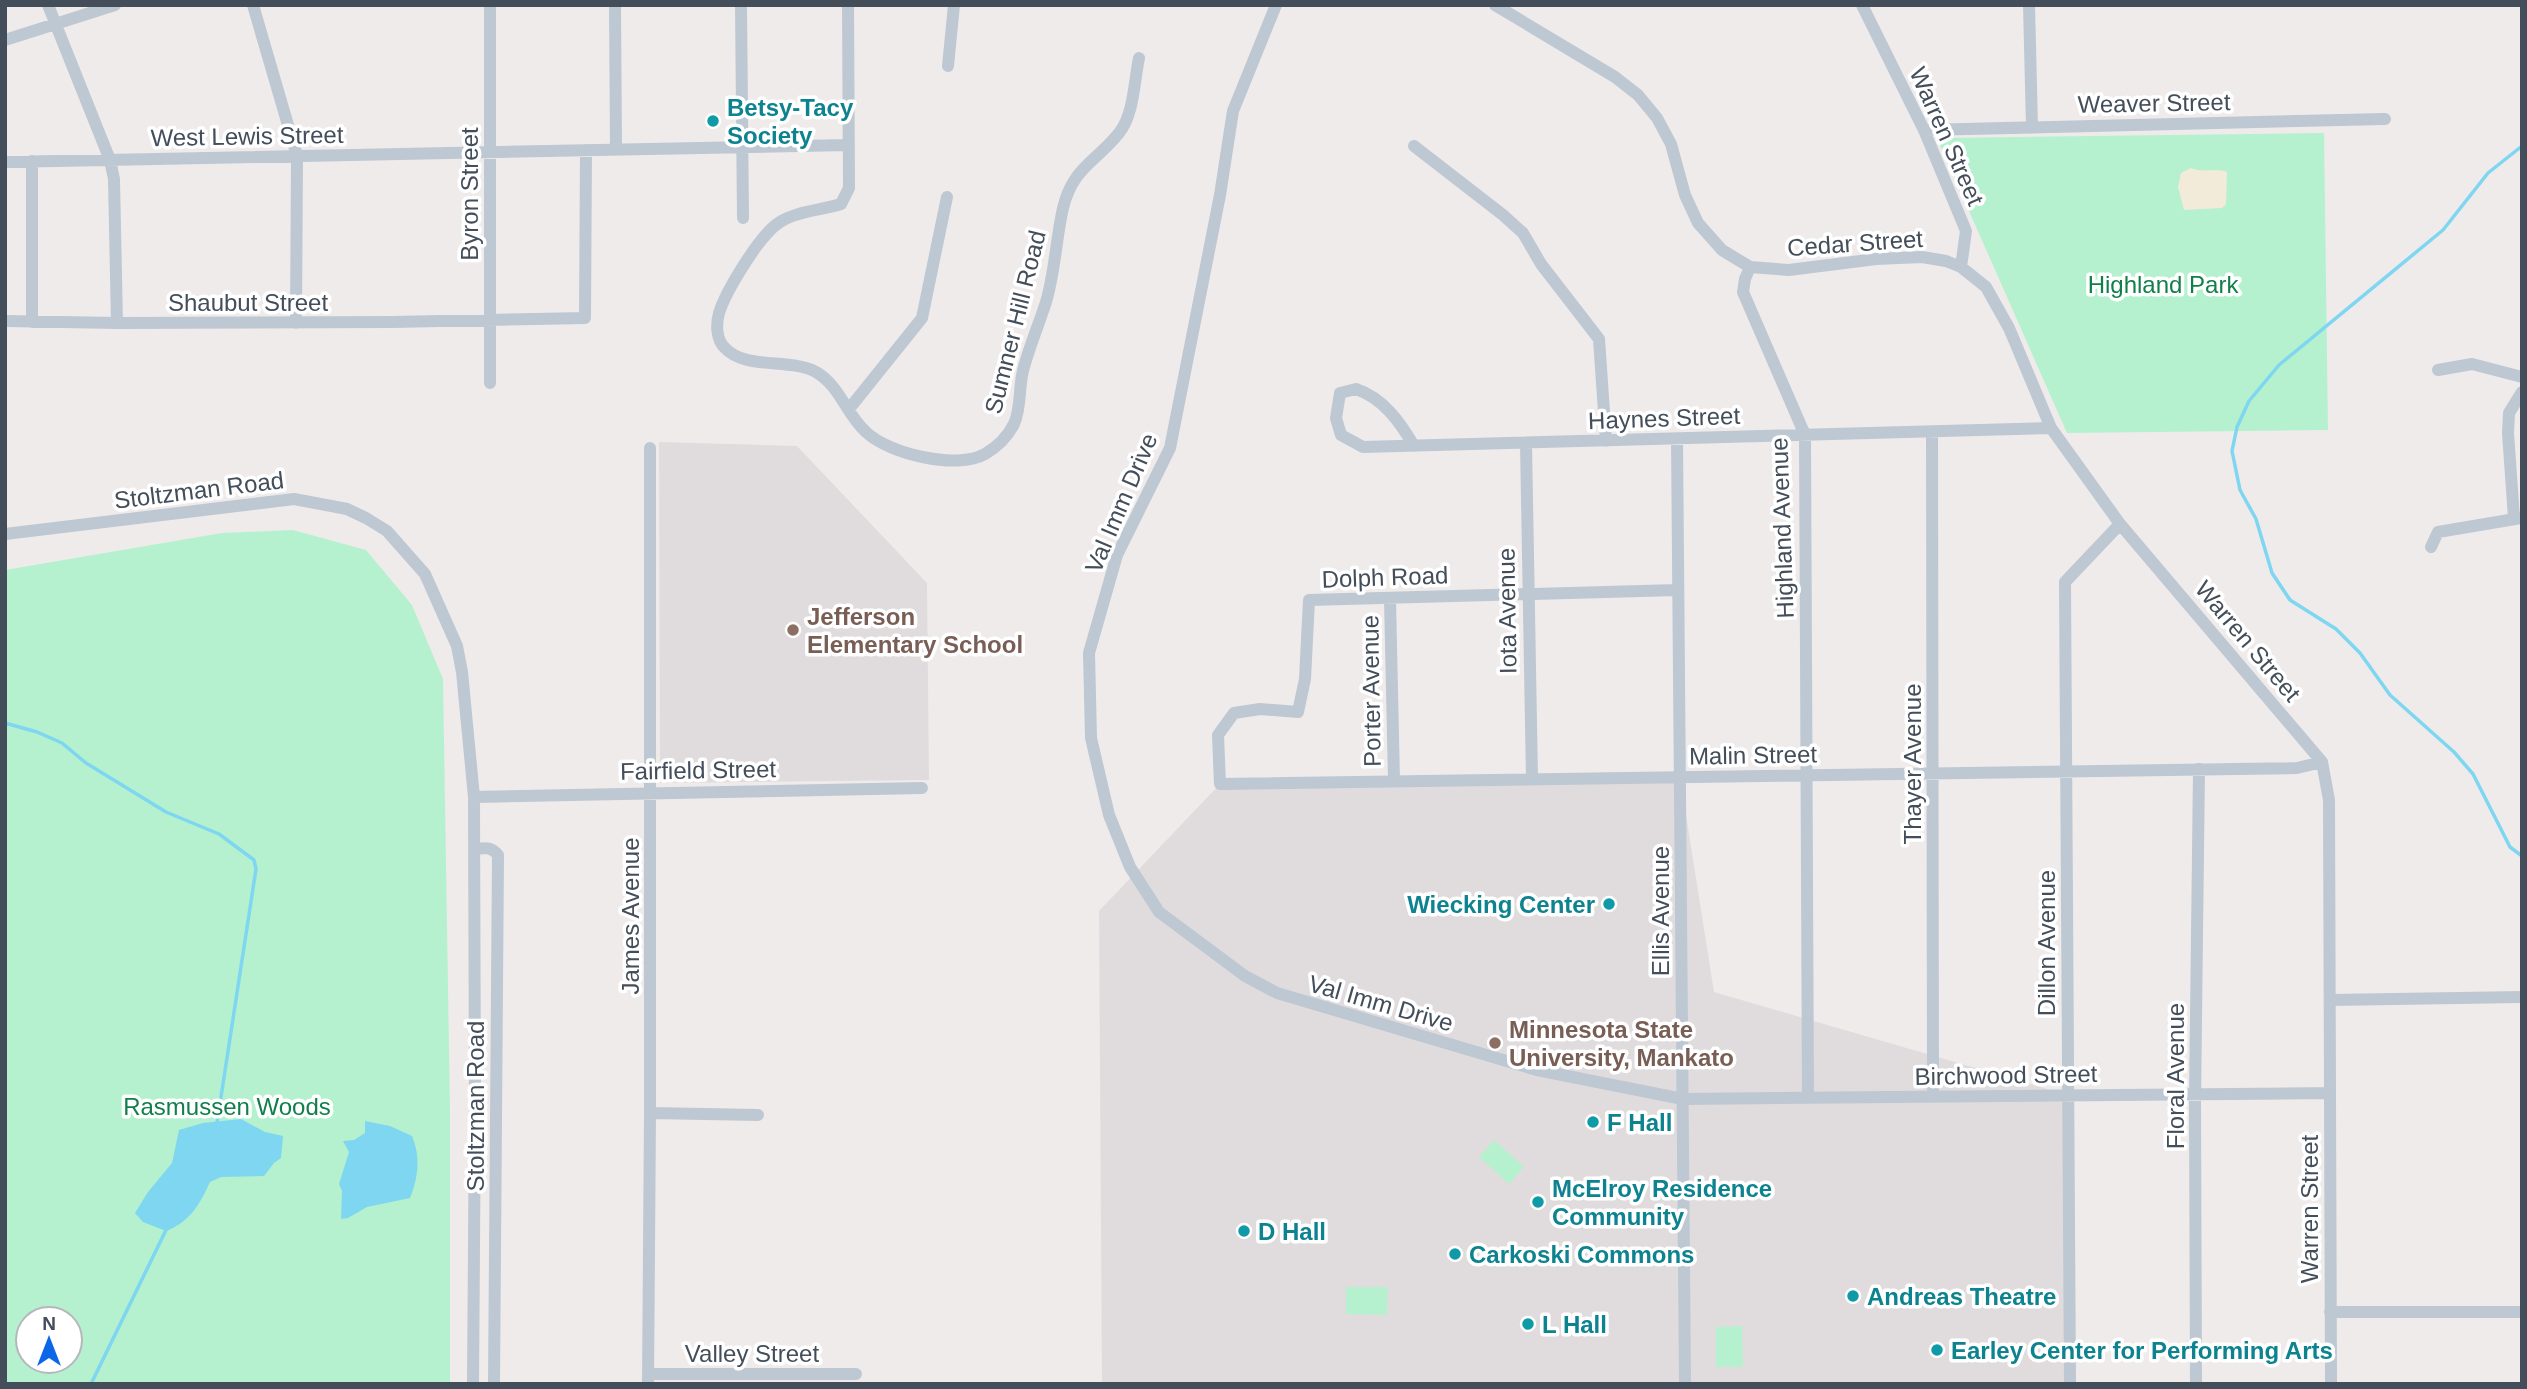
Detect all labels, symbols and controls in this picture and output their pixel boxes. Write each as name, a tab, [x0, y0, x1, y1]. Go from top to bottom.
street label: Warren Street	[1904, 63, 1990, 210]
street label: Weaver Street	[2077, 88, 2231, 118]
place label: Betsy-Tacy Society	[727, 94, 854, 149]
marker: Betsy-Tacy Society	[705, 113, 721, 129]
street label: West Lewis Street	[150, 121, 344, 151]
street label: Byron Street	[456, 127, 483, 261]
street label: Cedar Street	[1786, 225, 1924, 261]
street label: Sumner Hill Road	[979, 227, 1051, 417]
park label: Highland Park	[2088, 271, 2239, 298]
street label: Shaubut Street	[168, 289, 328, 316]
street label: Haynes Street	[1588, 402, 1741, 434]
street label: Val Imm Drive	[1079, 429, 1163, 577]
street label: Highland Avenue	[1765, 437, 1799, 619]
street label: Stoltzman Road	[113, 466, 285, 514]
street label: Iota Avenue	[1492, 548, 1522, 674]
street label: Dolph Road	[1321, 561, 1449, 593]
street label: Warren Street	[2190, 575, 2306, 707]
place label: Jefferson Elementary School	[807, 603, 1023, 658]
street label: Porter Avenue	[1356, 615, 1386, 767]
marker: Jefferson Elementary School	[785, 622, 801, 638]
street label: Thayer Avenue	[1899, 683, 1926, 845]
street label: Malin Street	[1689, 740, 1818, 770]
street label: Fairfield Street	[620, 755, 777, 785]
street label: James Avenue	[617, 838, 644, 995]
street label: Ellis Avenue	[1647, 846, 1674, 976]
street label: Dillon Avenue	[2033, 870, 2060, 1016]
place label: Wiecking Center	[1407, 891, 1595, 918]
marker: Wiecking Center	[1601, 896, 1617, 912]
street label: Val Imm Drive	[1306, 970, 1456, 1036]
street label: Floral Avenue	[2162, 1003, 2189, 1149]
place label: Minnesota State University, Mankato	[1509, 1016, 1734, 1071]
street label: Stoltzman Road	[462, 1021, 489, 1191]
marker: Minnesota State University, Mankato	[1487, 1035, 1503, 1051]
street label: Birchwood Street	[1914, 1060, 2098, 1090]
park label: Rasmussen Woods	[123, 1093, 331, 1120]
place label: F Hall	[1607, 1109, 1672, 1136]
marker: F Hall	[1585, 1114, 1601, 1130]
street label: Warren Street	[2296, 1134, 2323, 1283]
place label: McElroy Residence Community	[1552, 1175, 1772, 1230]
marker: McElroy Residence Community	[1530, 1194, 1546, 1210]
place label: D Hall	[1258, 1218, 1326, 1245]
marker: D Hall	[1236, 1223, 1252, 1239]
place label: Carkoski Commons	[1469, 1241, 1694, 1268]
marker: Carkoski Commons	[1447, 1246, 1463, 1262]
place label: Andreas Theatre	[1867, 1283, 2056, 1310]
marker: Andreas Theatre	[1845, 1288, 1861, 1304]
north arrow	[14, 1305, 84, 1375]
place label: L Hall	[1542, 1311, 1607, 1338]
text: N	[42, 1313, 56, 1334]
marker: L Hall	[1520, 1316, 1536, 1332]
place label: Earley Center for Performing Arts	[1951, 1337, 2333, 1364]
street label: Valley Street	[685, 1340, 819, 1367]
marker: Earley Center for Performing Arts	[1929, 1342, 1945, 1358]

